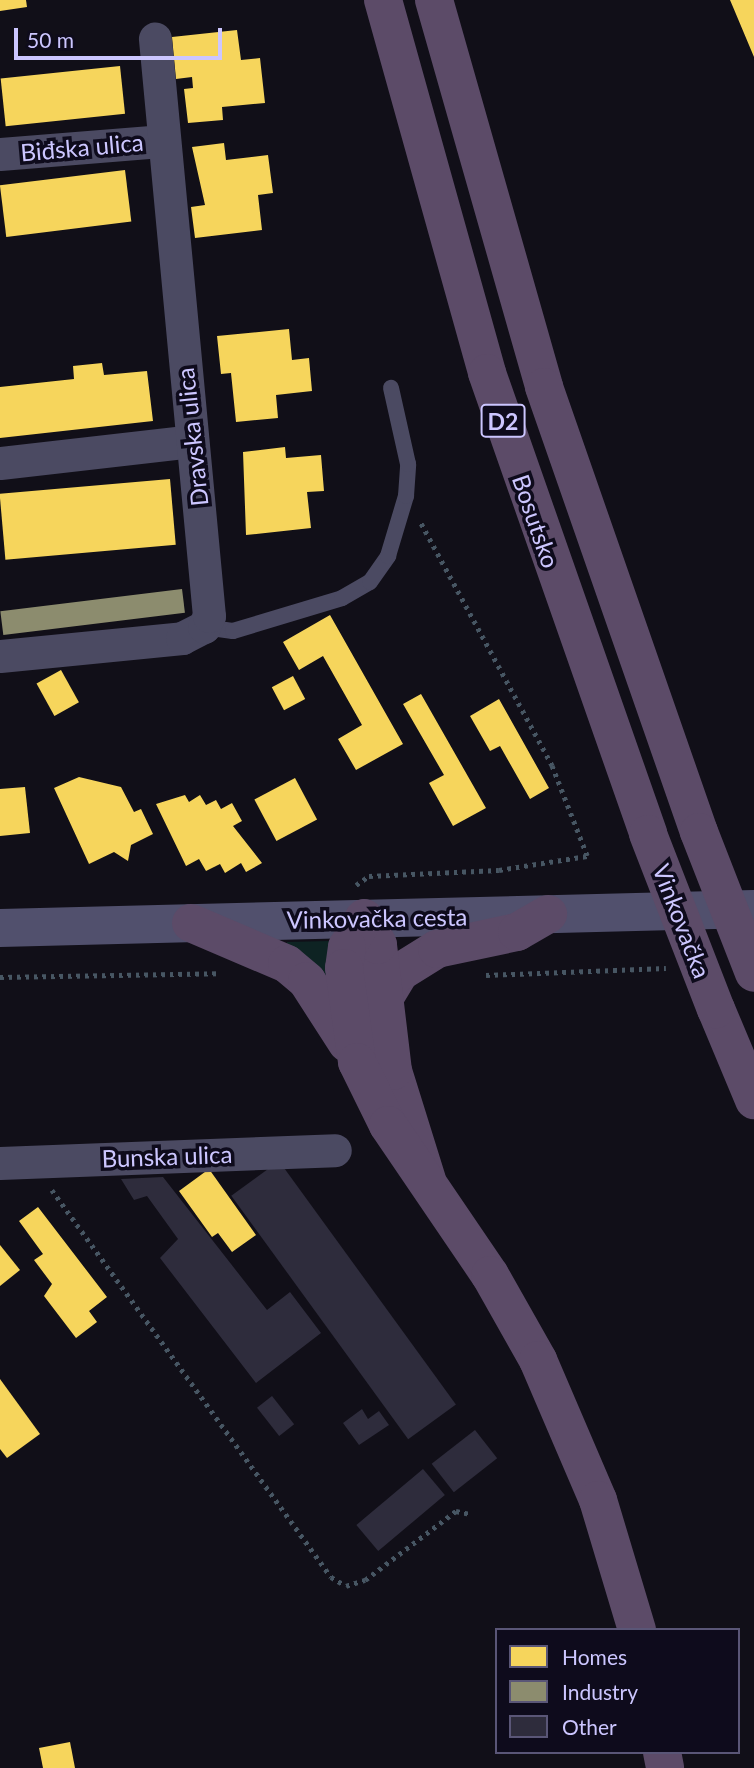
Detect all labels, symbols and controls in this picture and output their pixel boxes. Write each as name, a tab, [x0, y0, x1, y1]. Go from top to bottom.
scale bar	[18, 14, 226, 58]
text: 50 m	[27, 27, 74, 52]
street label: Biđska ulica	[19, 127, 145, 167]
street label: Dravska ulica	[170, 366, 214, 508]
road number: D2	[480, 402, 526, 440]
street label: Bosutsko	[507, 471, 565, 571]
street label: Vinkovačka	[647, 860, 717, 982]
street label: Vinkovačka cesta	[286, 902, 468, 934]
street label: Bunska ulica	[101, 1139, 233, 1173]
legend	[495, 1628, 740, 1754]
text: Homes	[562, 1644, 627, 1669]
text: Industry	[562, 1679, 638, 1704]
text: Other	[562, 1714, 617, 1739]

